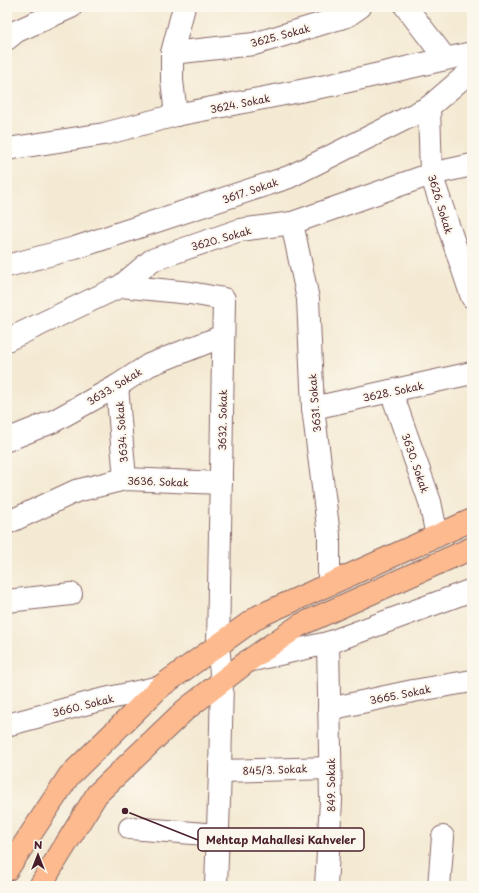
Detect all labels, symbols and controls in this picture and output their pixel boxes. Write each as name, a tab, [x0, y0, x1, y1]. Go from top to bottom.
street label: 3625. Sokak	[248, 20, 312, 50]
street label: 3624. Sokak	[209, 90, 272, 116]
street label: 3626. Sokak	[425, 172, 457, 236]
street label: 3617. Sokak	[220, 173, 280, 207]
street label: 3620. Sokak	[189, 222, 253, 254]
street label: 3633. Sokak	[84, 363, 145, 408]
street label: 3631. Sokak	[304, 373, 324, 433]
street label: 3628. Sokak	[361, 377, 425, 405]
street label: 3632. Sokak	[214, 389, 230, 451]
street label: 3634. Sokak	[111, 400, 131, 463]
street label: 3630. Sokak	[399, 431, 433, 495]
street label: 3636. Sokak	[127, 472, 189, 490]
street label: 3665. Sokak	[368, 681, 432, 707]
street label: 3660. Sokak	[51, 690, 116, 720]
street label: 849. Sokak	[323, 758, 338, 812]
street label: 845/3. Sokak	[242, 760, 308, 778]
callout: Mehtap Mahallesi Kahveler	[198, 828, 364, 851]
text: Mehtap Mahallesi Kahveler	[206, 831, 356, 848]
north arrow	[18, 835, 58, 875]
text: N	[34, 836, 43, 853]

